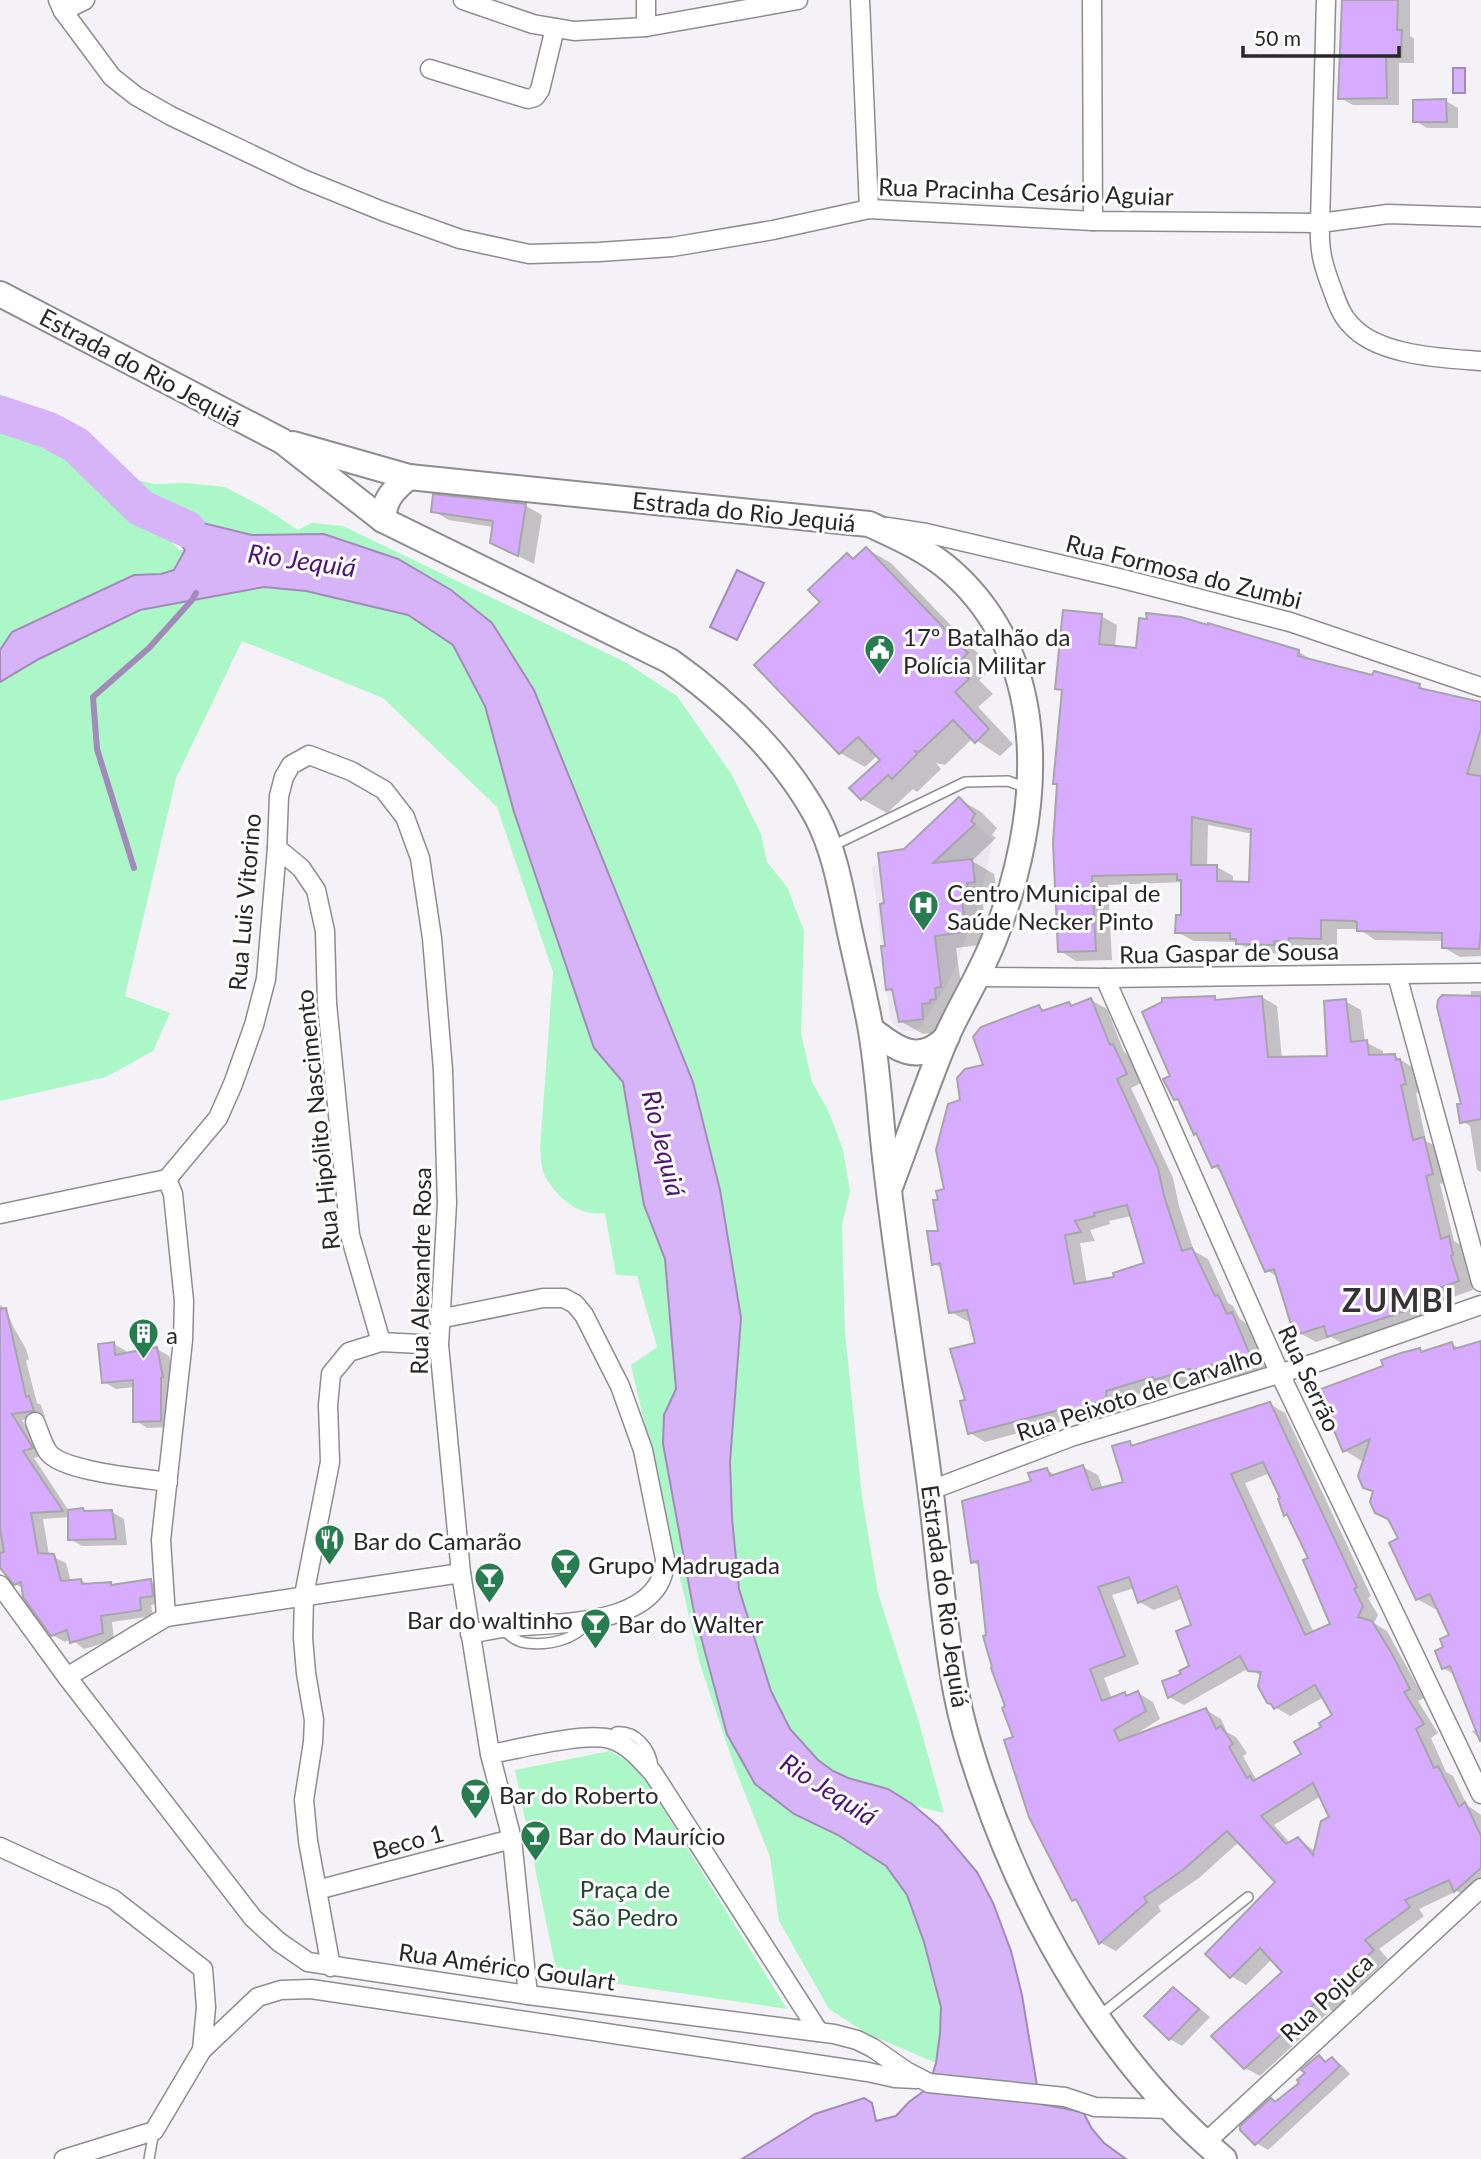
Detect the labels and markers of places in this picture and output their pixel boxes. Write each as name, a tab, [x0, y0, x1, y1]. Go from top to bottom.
place label: 17º Batalhão da Polícia Militar	[903, 622, 1070, 679]
public building icon: 17º Batalhão da Polícia Militar	[863, 633, 897, 677]
place label: Centro Municipal de Saúde Necker Pinto	[947, 878, 1160, 935]
hospital icon: Centro Municipal de Saúde Necker Pinto	[907, 889, 941, 933]
building icon: a	[126, 1317, 160, 1361]
place label: a	[166, 1320, 178, 1349]
restaurant icon: Bar do Camarão	[313, 1523, 347, 1567]
place label: Bar do Camarão	[353, 1526, 522, 1555]
bar icon: Grupo Madrugada	[548, 1547, 582, 1591]
place label: Grupo Madrugada	[588, 1550, 780, 1579]
bar icon: Bar do waltinho	[473, 1560, 507, 1604]
place label: Bar do waltinho	[407, 1605, 573, 1634]
bar icon: Bar do Walter	[578, 1606, 612, 1650]
place label: Bar do Walter	[618, 1609, 764, 1638]
bar icon: Bar do Roberto	[459, 1777, 493, 1821]
place label: Bar do Roberto	[499, 1780, 659, 1809]
bar icon: Bar do Maurício	[518, 1818, 552, 1862]
place label: Bar do Maurício	[558, 1821, 725, 1850]

